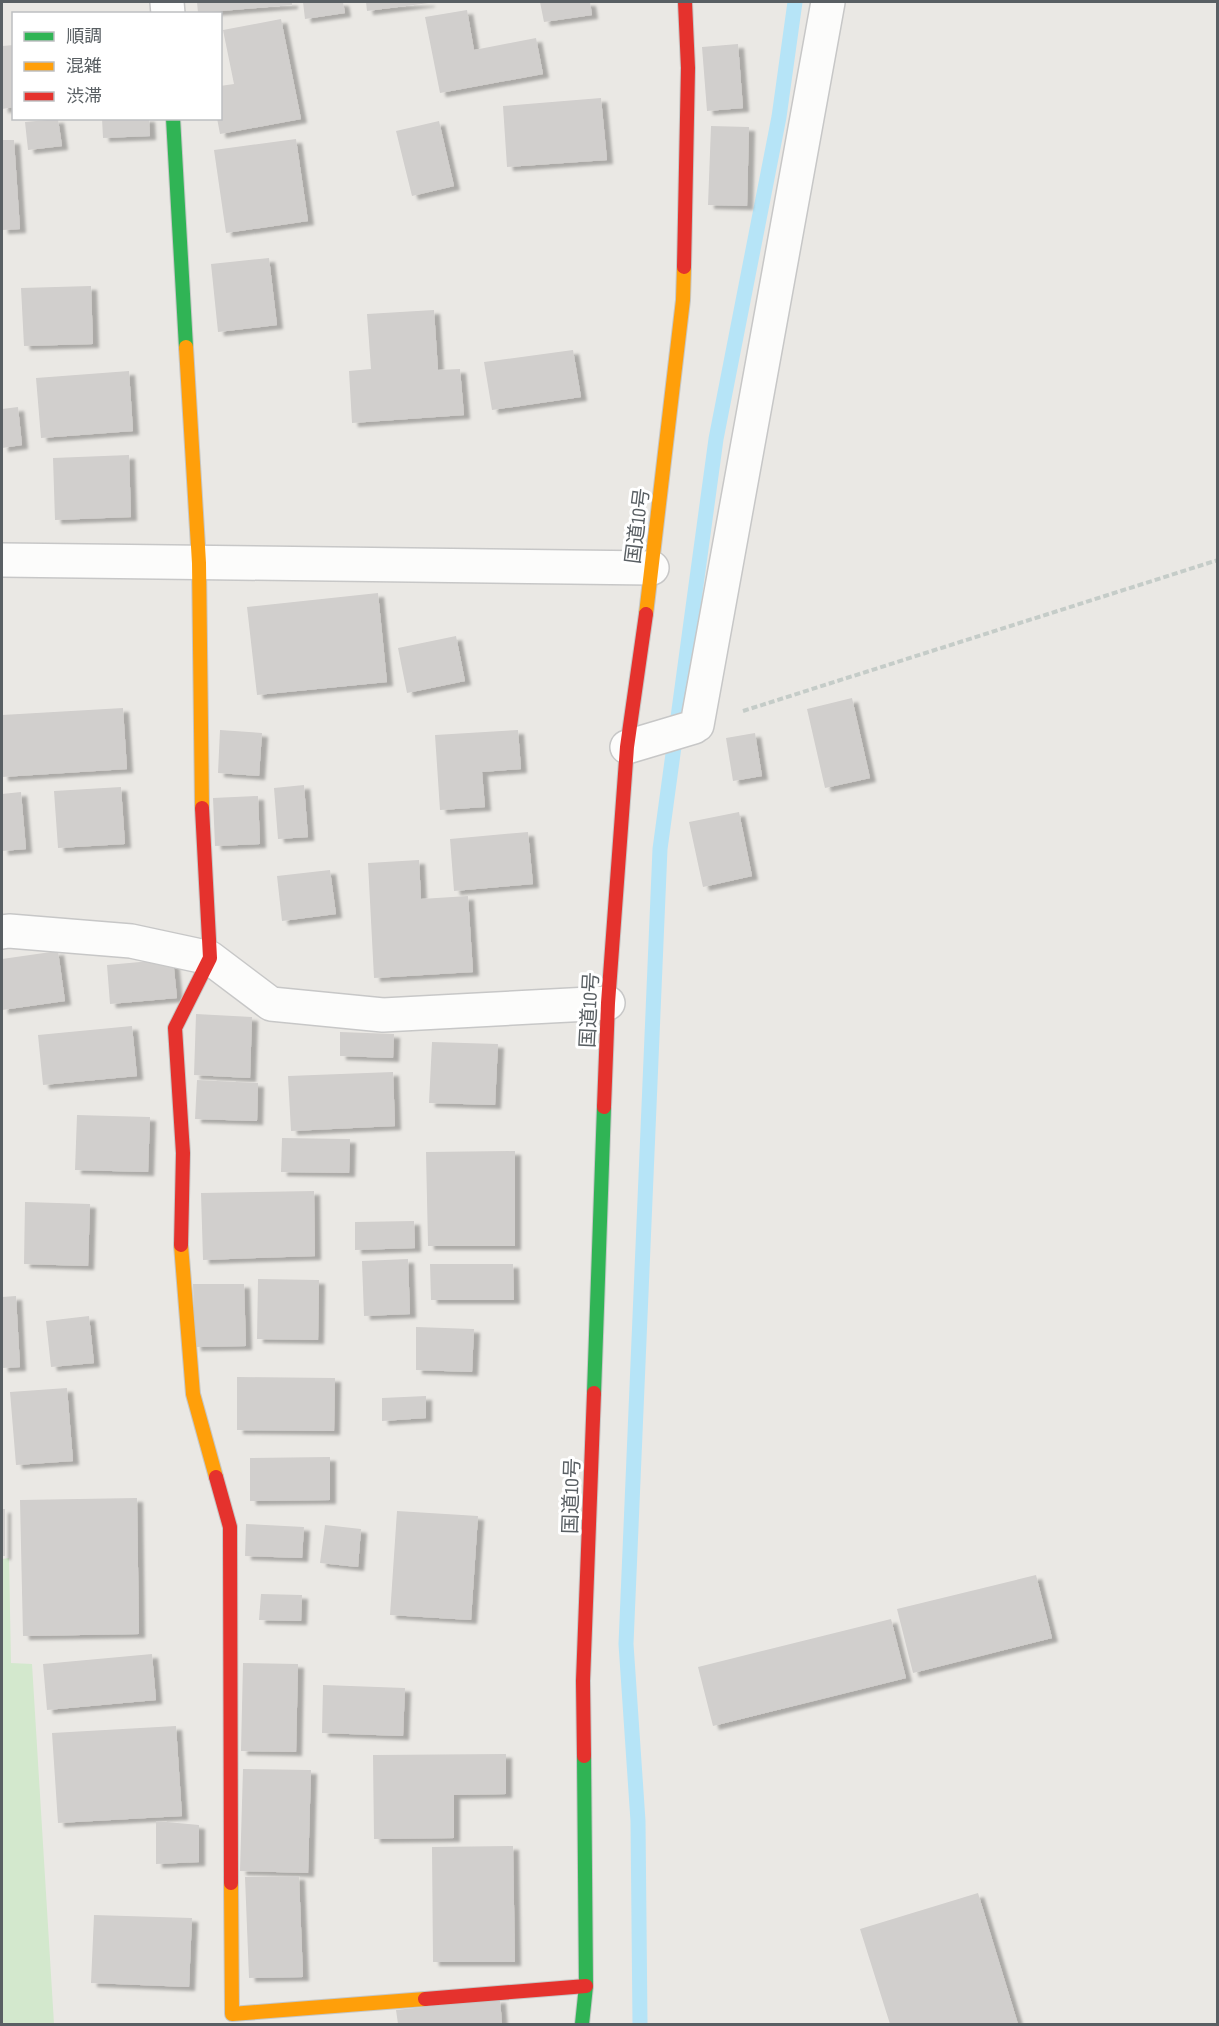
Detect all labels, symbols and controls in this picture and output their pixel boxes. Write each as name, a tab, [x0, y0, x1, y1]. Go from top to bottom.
legend	[12, 12, 222, 120]
text: 順調	[66, 26, 102, 47]
text: 混雑	[66, 56, 102, 77]
text: 渋滞	[66, 86, 102, 107]
street label: 国道10号	[621, 487, 655, 565]
street label: 国道10号	[576, 972, 604, 1049]
street label: 国道10号	[559, 1458, 585, 1534]

